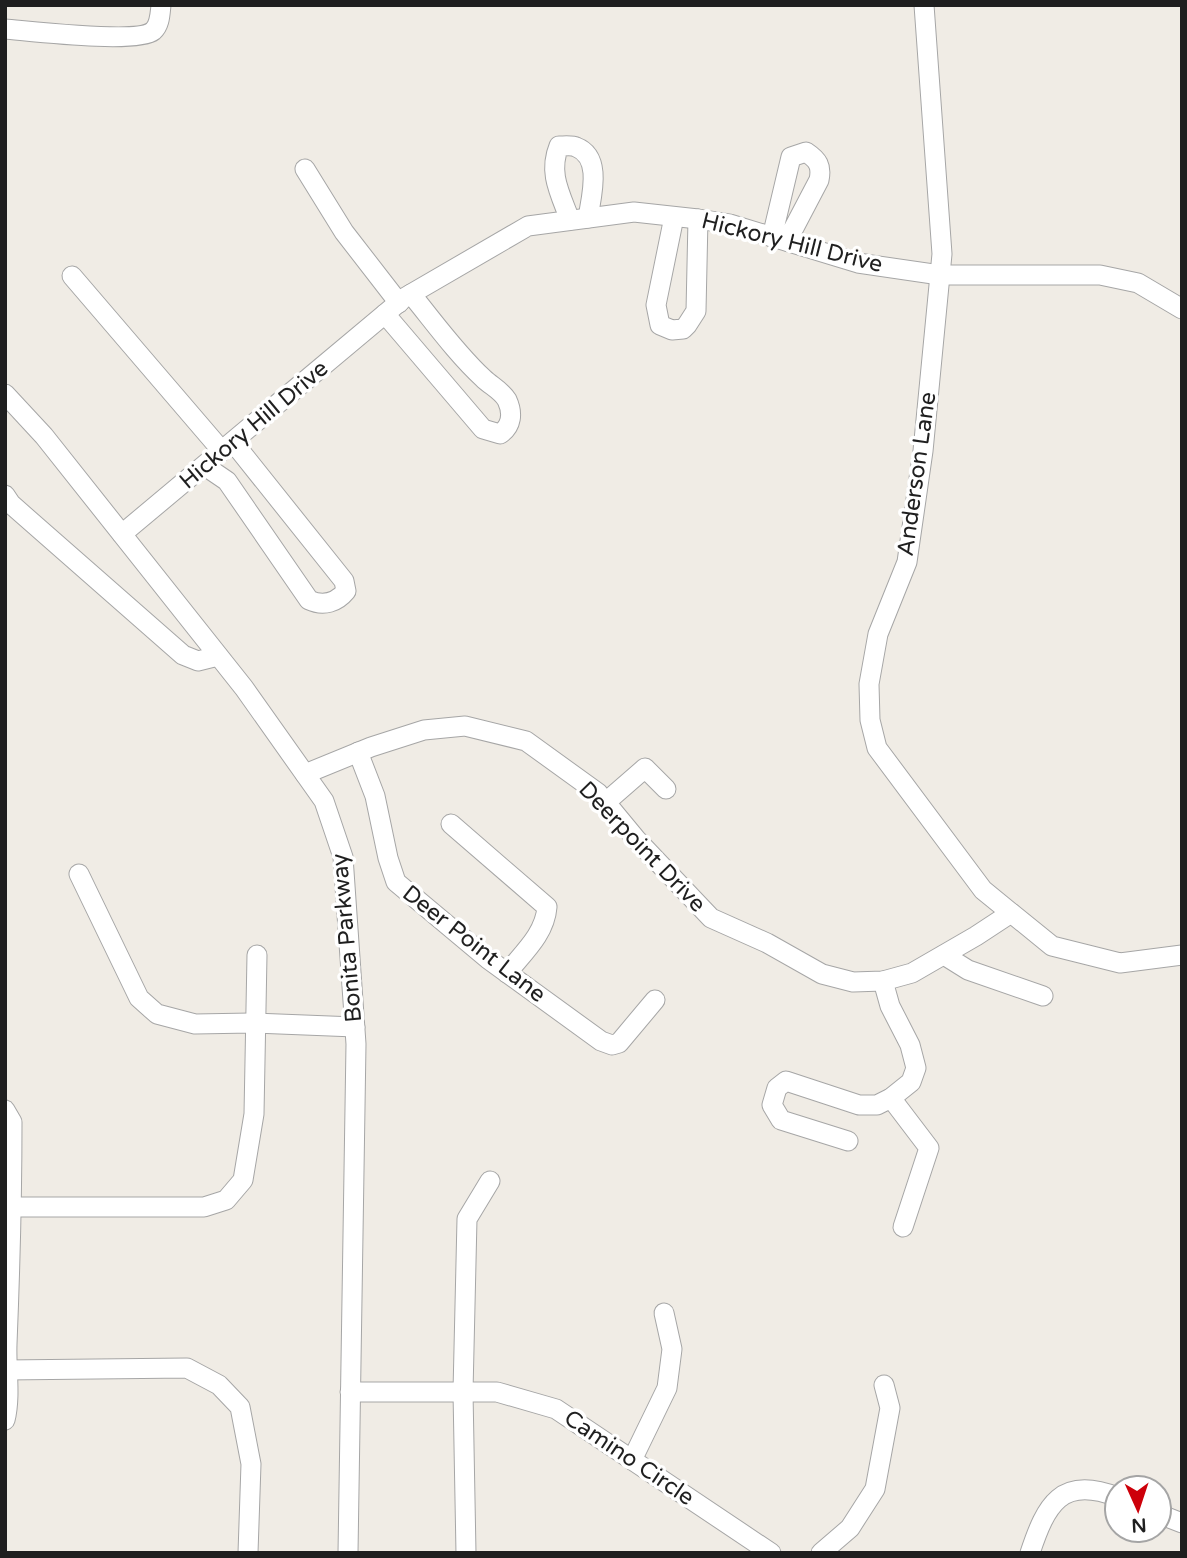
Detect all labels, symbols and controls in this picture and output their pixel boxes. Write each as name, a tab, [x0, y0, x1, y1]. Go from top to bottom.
street label: Hickory Hill Drive	[699, 207, 885, 279]
street label: Hickory Hill Drive	[174, 355, 334, 495]
street label: Anderson Lane	[892, 390, 942, 558]
street label: Deerpoint Drive	[573, 776, 711, 918]
street label: Bonita Parkway	[326, 852, 368, 1024]
street label: Deer Point Lane	[397, 879, 551, 1009]
street label: Camino Circle	[559, 1404, 699, 1512]
north arrow	[1103, 1474, 1173, 1544]
text: N	[1131, 1514, 1147, 1536]

